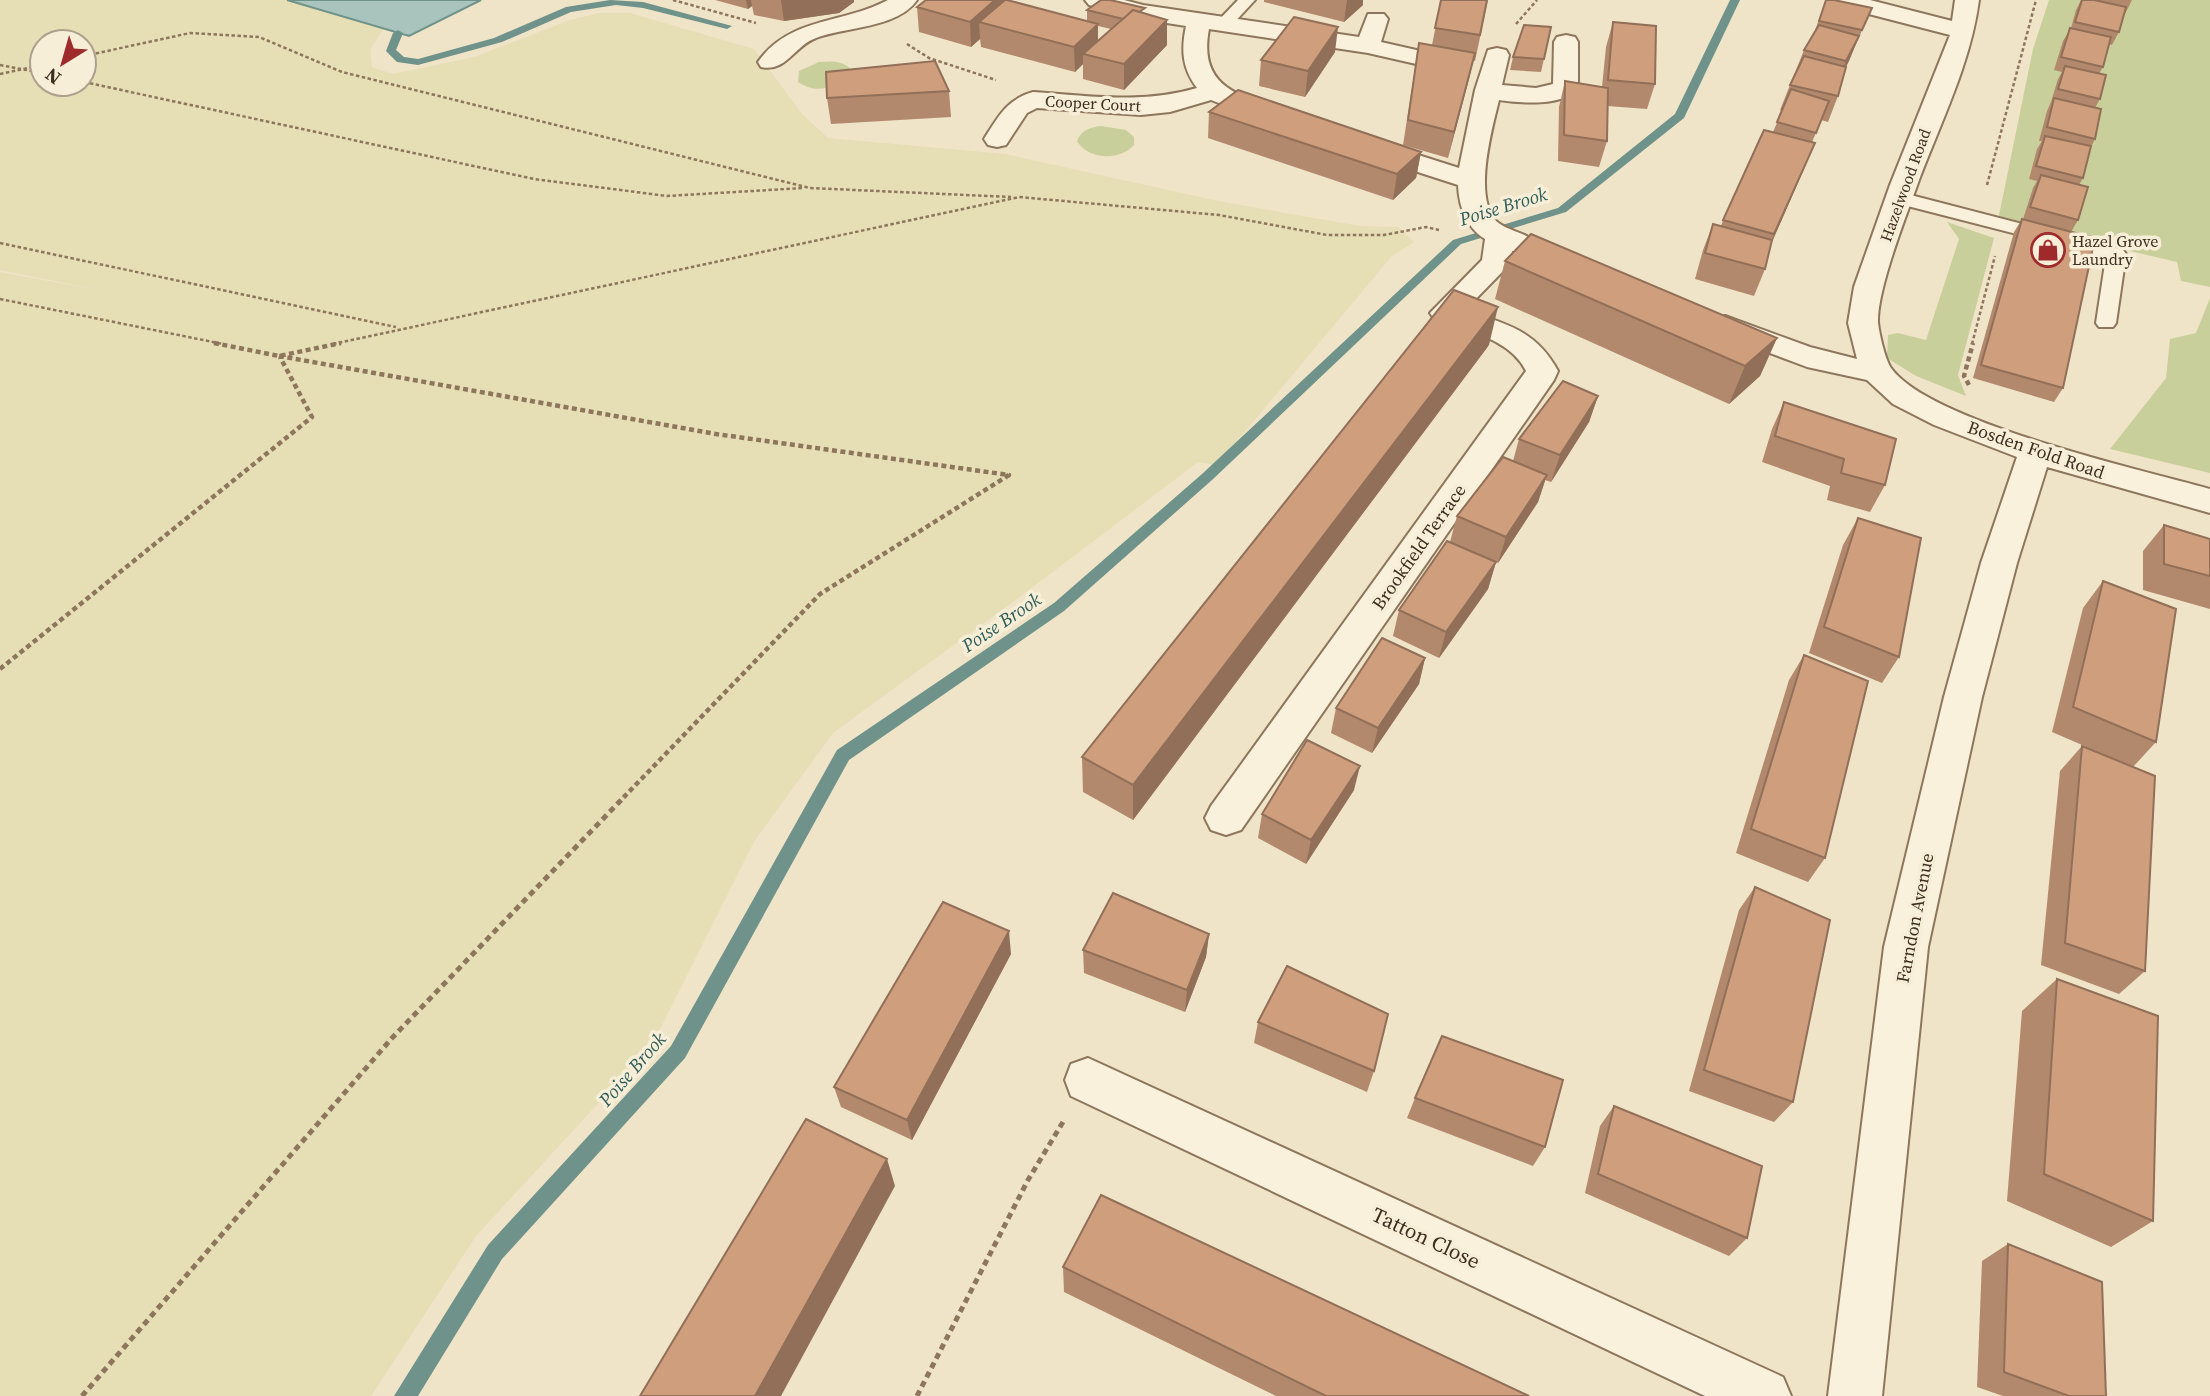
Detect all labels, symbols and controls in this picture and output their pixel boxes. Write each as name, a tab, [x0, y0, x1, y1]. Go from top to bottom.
north arrow	[28, 28, 98, 98]
text: N	[39, 62, 66, 91]
street label: Cooper Court	[1045, 90, 1142, 117]
street label: Hazelwood Road	[1874, 125, 1936, 245]
water label: Poise Brook	[1455, 180, 1550, 232]
place label: Hazel Grove Laundry	[2072, 230, 2158, 270]
shop icon: Hazel Grove Laundry	[2029, 231, 2067, 269]
street label: Bosden Fold Road	[1964, 414, 2108, 485]
street label: Brookfield Terrace	[1366, 479, 1471, 615]
water label: Poise Brook	[955, 586, 1046, 659]
street label: Farndon Avenue	[1890, 851, 1939, 985]
water label: Poise Brook	[592, 1026, 672, 1112]
street label: Tatton Close	[1367, 1200, 1485, 1275]

